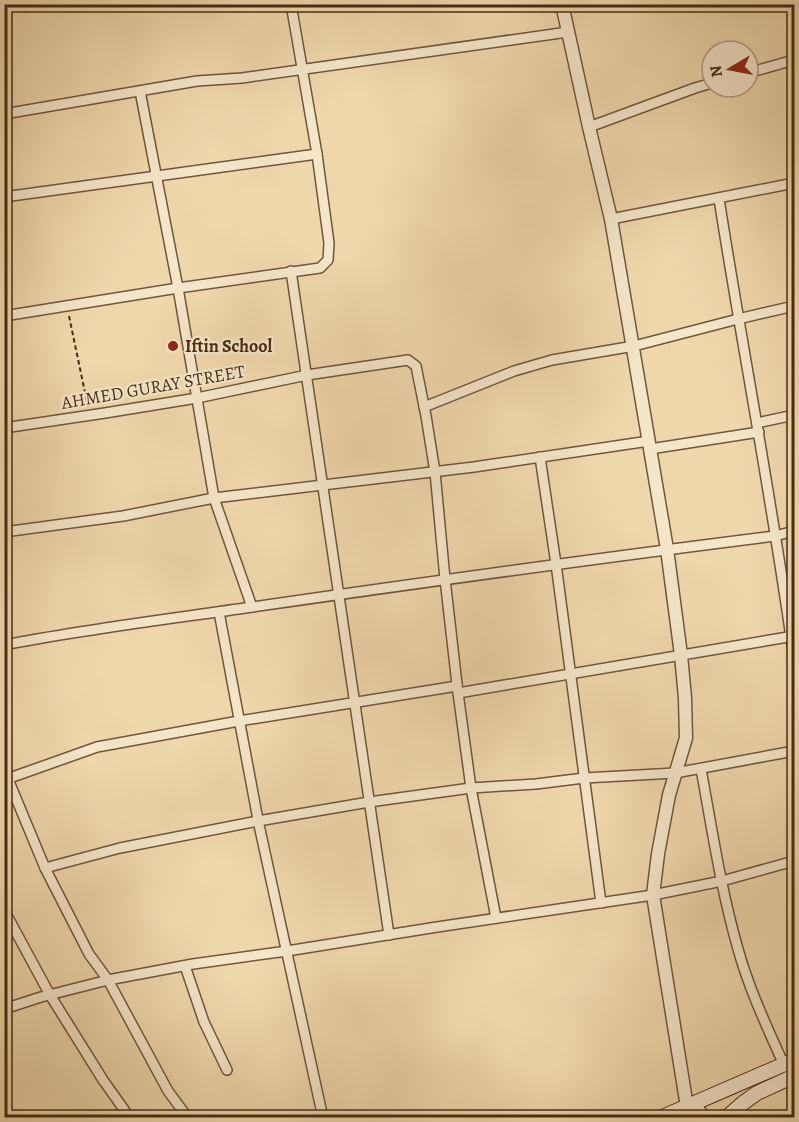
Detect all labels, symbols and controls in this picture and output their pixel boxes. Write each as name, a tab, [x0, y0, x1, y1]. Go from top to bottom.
north arrow	[700, 39, 760, 99]
text: N	[704, 63, 728, 79]
place label: Iftin School	[185, 334, 273, 358]
marker: Iftin School	[166, 339, 180, 353]
street label: AHMED GURAY STREET	[58, 359, 247, 415]

